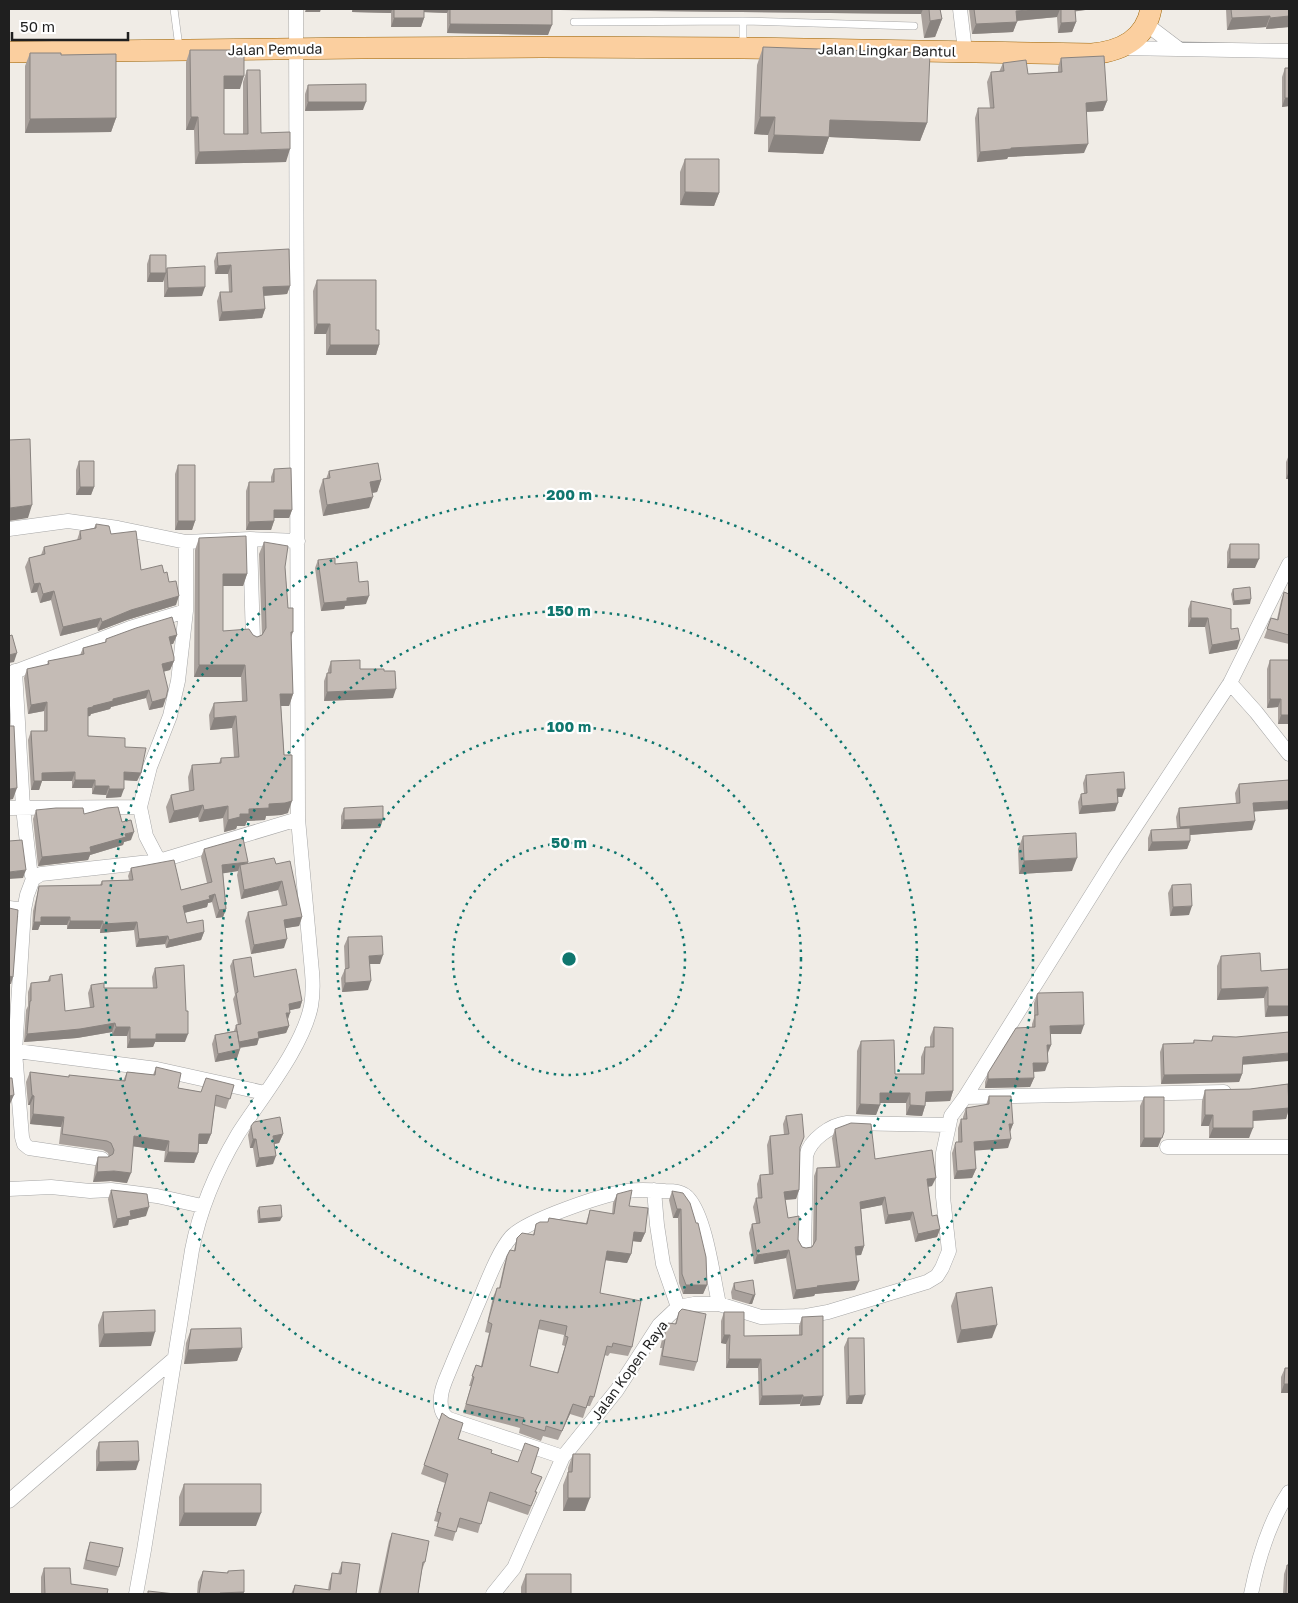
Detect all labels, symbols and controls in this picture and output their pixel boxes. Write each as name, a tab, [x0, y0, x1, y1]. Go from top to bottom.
scale bar	[12, 10, 129, 42]
text: 50 m	[20, 17, 55, 35]
street label: Jalan Pemuda	[227, 40, 323, 58]
street label: Jalan Lingkar Bantul	[818, 40, 956, 60]
text: 200 m	[546, 485, 592, 503]
text: 150 m	[547, 601, 591, 619]
text: 100 m	[547, 717, 591, 735]
text: 50 m	[551, 833, 587, 851]
centre of rings	[560, 950, 578, 968]
street label: Jalan Kopen Raya	[587, 1317, 671, 1423]

